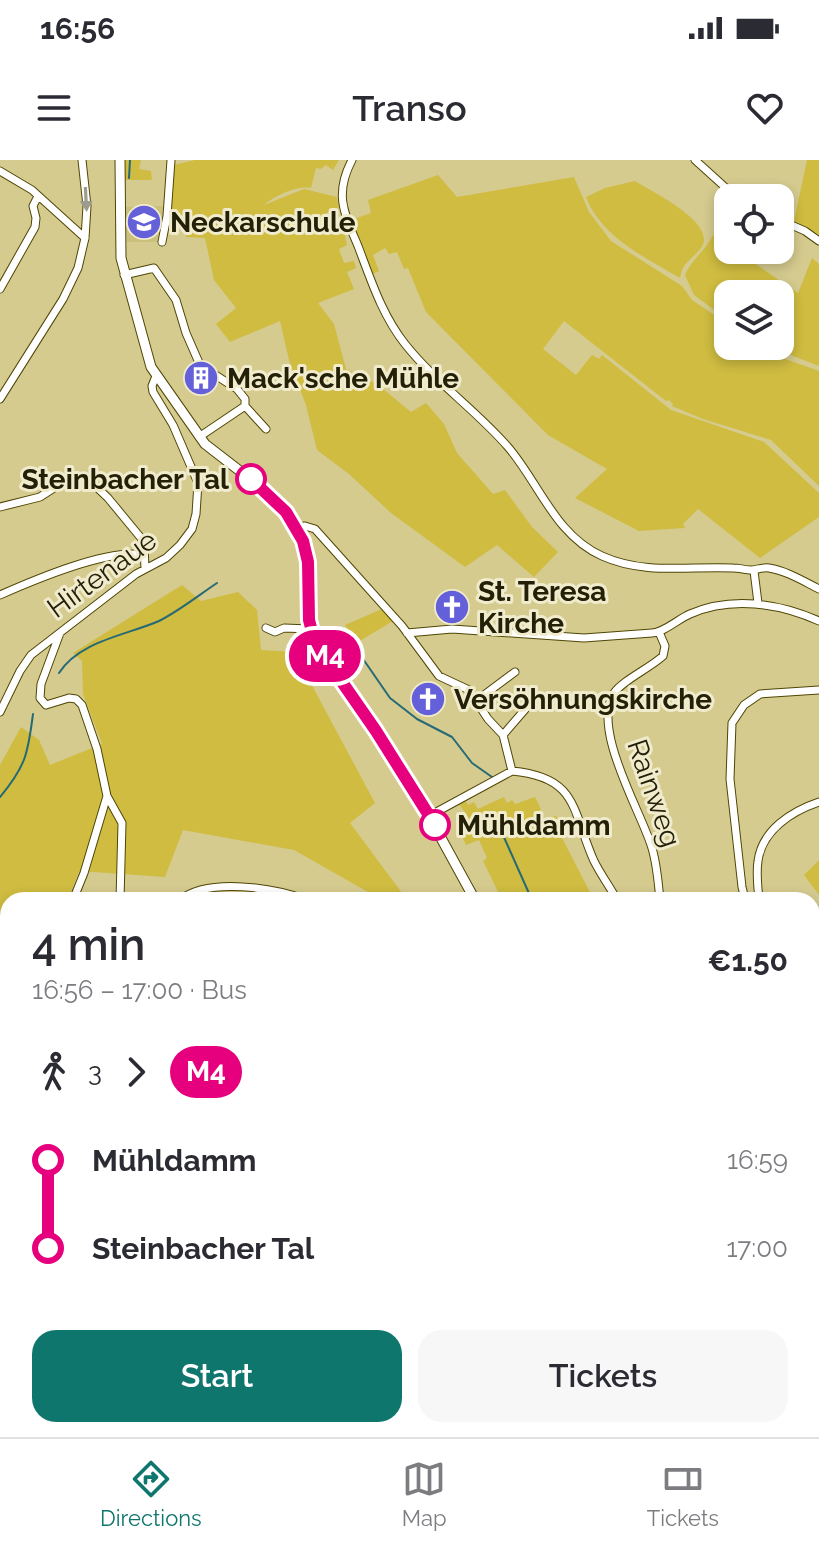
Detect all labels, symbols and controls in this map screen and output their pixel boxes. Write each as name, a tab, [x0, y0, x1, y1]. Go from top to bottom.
text: 16:56	[40, 11, 115, 46]
icon: menu	[32, 86, 76, 130]
icon: heart	[743, 86, 787, 130]
text: Transo	[352, 87, 467, 129]
map controls	[714, 184, 794, 360]
button: locate	[714, 184, 794, 264]
one-way arrow	[79, 187, 92, 212]
school or university icon: Neckarschule	[125, 203, 163, 241]
place label: Neckarschule	[170, 206, 356, 239]
button: layers	[714, 280, 794, 360]
building icon: Mack'sche Mühle	[182, 359, 220, 397]
place label: Mack'sche Mühle	[227, 362, 459, 395]
place label: Steinbacher Tal	[21, 463, 229, 496]
marker: Steinbacher Tal	[236, 464, 266, 494]
street label: Hirtenaue	[41, 523, 163, 625]
place label: St. Teresa Kirche	[478, 575, 606, 640]
church icon: St. Teresa Kirche	[433, 588, 471, 626]
line badge: M4	[289, 630, 361, 682]
text: M4	[305, 639, 345, 672]
church icon: Versöhnungskirche	[409, 680, 447, 718]
place label: Versöhnungskirche	[454, 683, 712, 716]
street label: Rainweg	[620, 735, 688, 851]
place label: Mühldamm	[457, 809, 611, 842]
marker: Mühldamm	[420, 810, 450, 840]
text: 4 min	[32, 919, 145, 970]
text: €1.50	[707, 943, 788, 978]
text: 16:56 – 17:00 · Bus	[32, 975, 247, 1005]
icon: walk	[32, 1050, 76, 1094]
icon: forward	[114, 1050, 158, 1094]
text: M4	[186, 1055, 226, 1088]
text: 3	[88, 1057, 102, 1087]
text: Mühldamm	[92, 1143, 257, 1178]
text: 16:59	[727, 1145, 788, 1175]
text: Steinbacher Tal	[92, 1231, 314, 1266]
text: 17:00	[726, 1233, 788, 1263]
button: Start	[32, 1330, 402, 1422]
button: Tickets	[418, 1330, 788, 1422]
tab: Directions	[100, 1457, 202, 1531]
tab: Map	[402, 1457, 447, 1531]
tab: Tickets	[647, 1457, 719, 1531]

